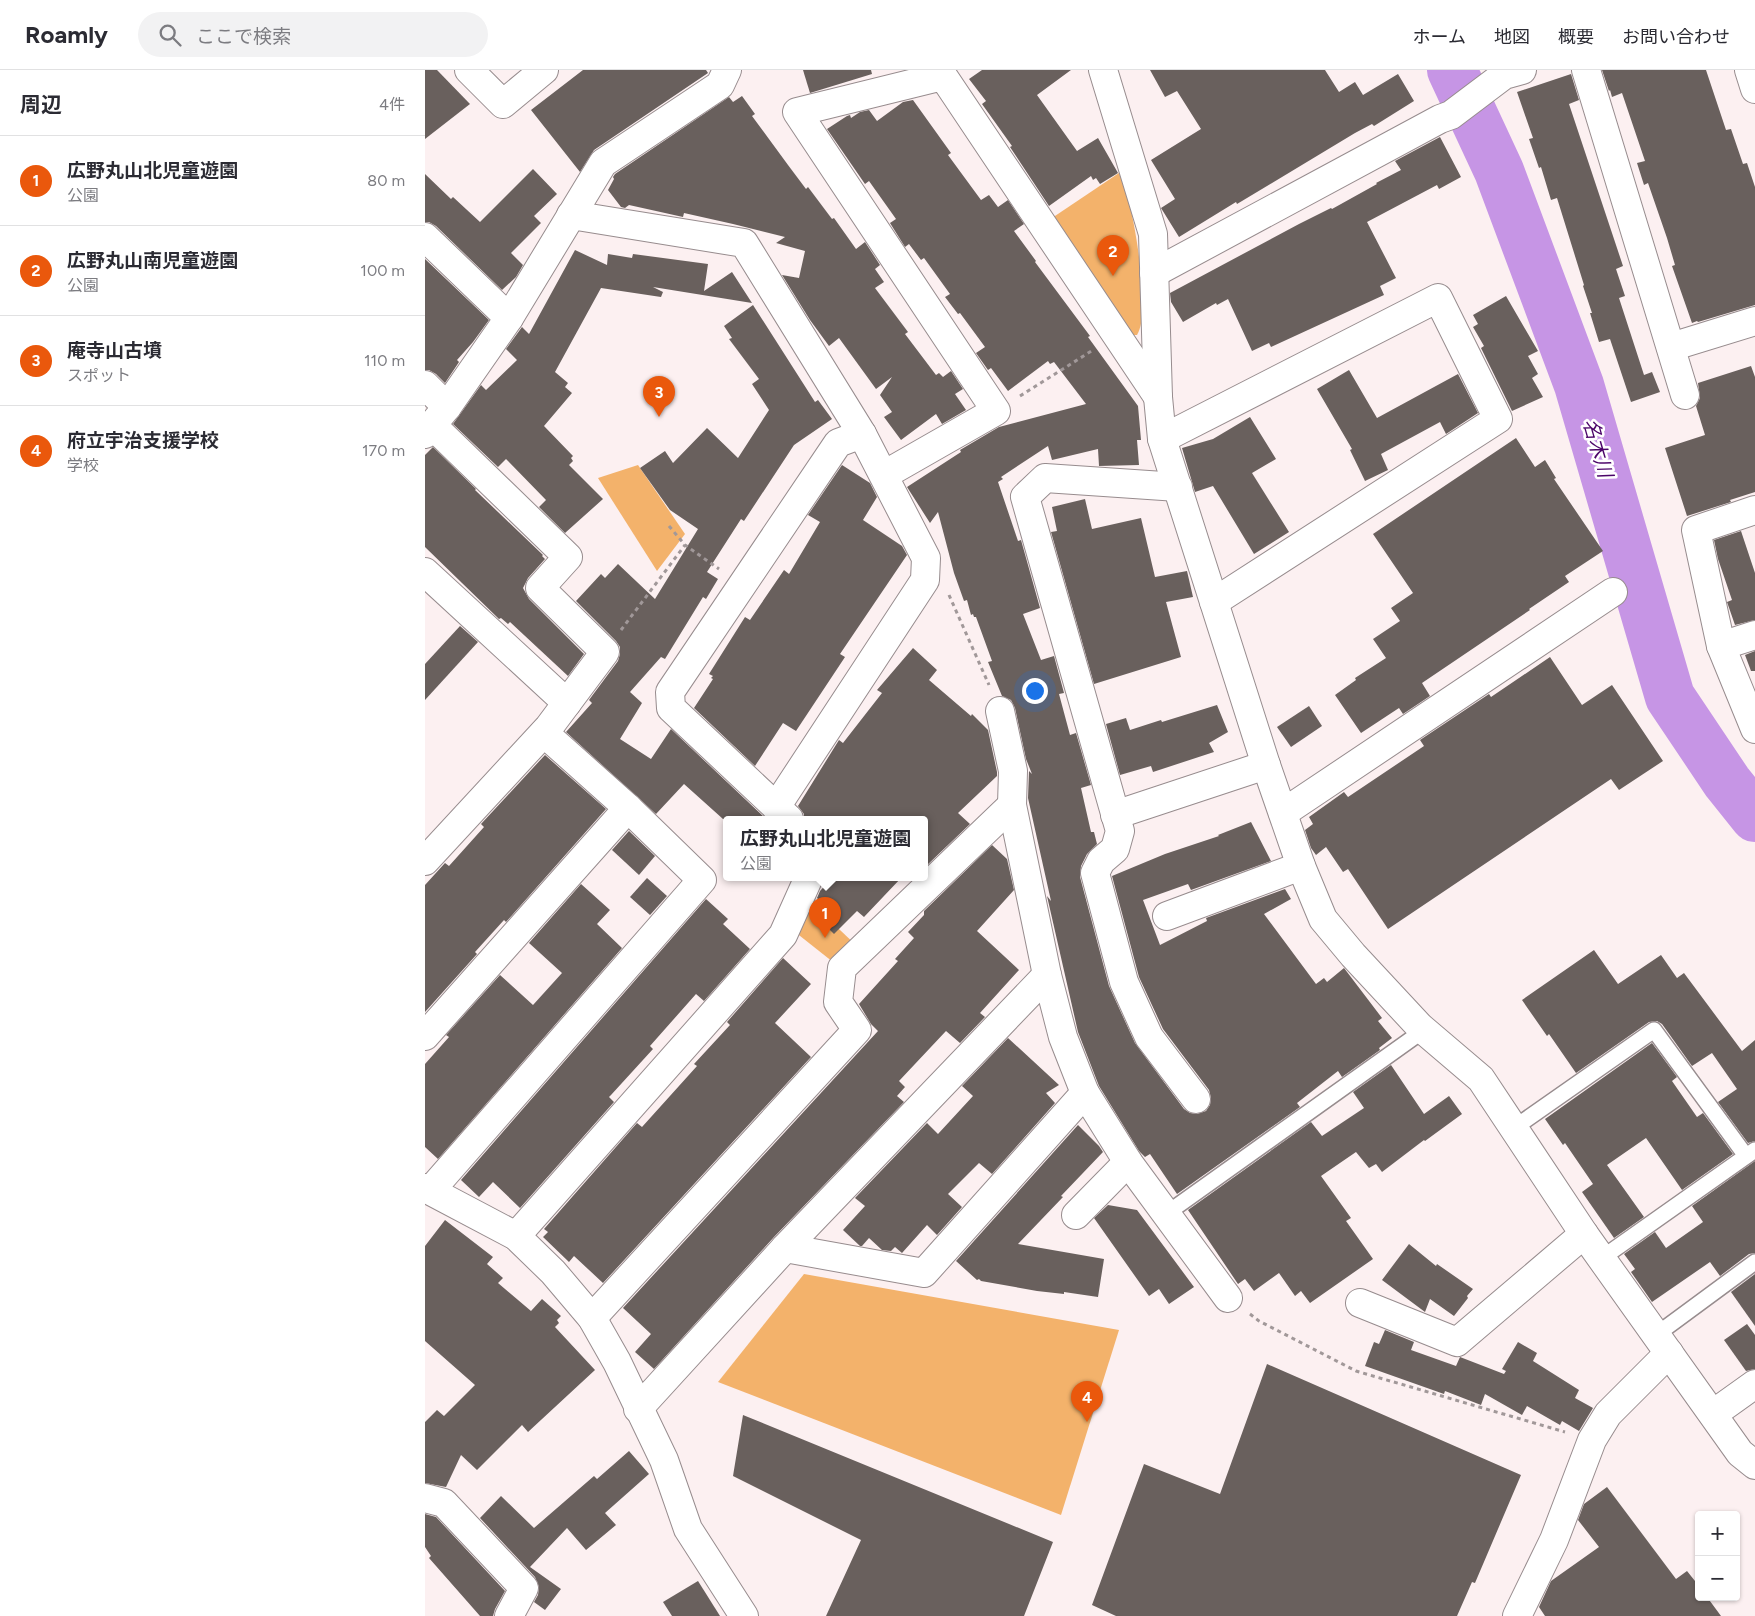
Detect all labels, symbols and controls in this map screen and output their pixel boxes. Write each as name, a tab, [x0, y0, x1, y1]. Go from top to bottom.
search box	[138, 12, 488, 57]
text: Roamly	[25, 20, 108, 49]
icon: search	[156, 21, 184, 49]
text: ここで検索	[196, 25, 291, 48]
text: ホーム	[1413, 26, 1466, 48]
text: 地図	[1494, 26, 1530, 48]
text: 概要	[1558, 26, 1594, 48]
text: お問い合わせ	[1622, 26, 1730, 48]
text: 周辺	[20, 92, 62, 117]
text: 4件	[379, 95, 405, 114]
text: 広野丸山北児童遊園	[67, 159, 238, 182]
text: 1	[33, 171, 39, 190]
text: 80 m	[367, 171, 405, 190]
text: 公園	[67, 186, 99, 205]
pin: 2	[1097, 235, 1129, 276]
text: 広野丸山南児童遊園	[67, 249, 238, 272]
text: 2	[31, 261, 41, 280]
text: 100 m	[360, 261, 405, 280]
text: 公園	[67, 276, 99, 295]
text: 庵寺山古墳	[67, 339, 162, 362]
text: 3	[32, 351, 40, 370]
text: 110 m	[364, 351, 405, 370]
text: スポット	[67, 366, 131, 385]
pin: 3	[643, 376, 675, 417]
water label: 名木川	[1578, 416, 1618, 482]
text: 府立宇治支援学校	[67, 429, 219, 452]
text: 4	[31, 441, 41, 460]
text: 170 m	[362, 441, 405, 460]
text: 学校	[67, 456, 99, 475]
your location	[1022, 678, 1048, 704]
popup	[723, 816, 928, 881]
text: 広野丸山北児童遊園	[740, 827, 911, 850]
text: 公園	[740, 854, 772, 873]
pin: 1	[809, 897, 841, 938]
pin: 4	[1071, 1381, 1103, 1422]
map controls	[1695, 1511, 1740, 1601]
button: +	[1695, 1511, 1740, 1556]
button: −	[1695, 1556, 1740, 1601]

